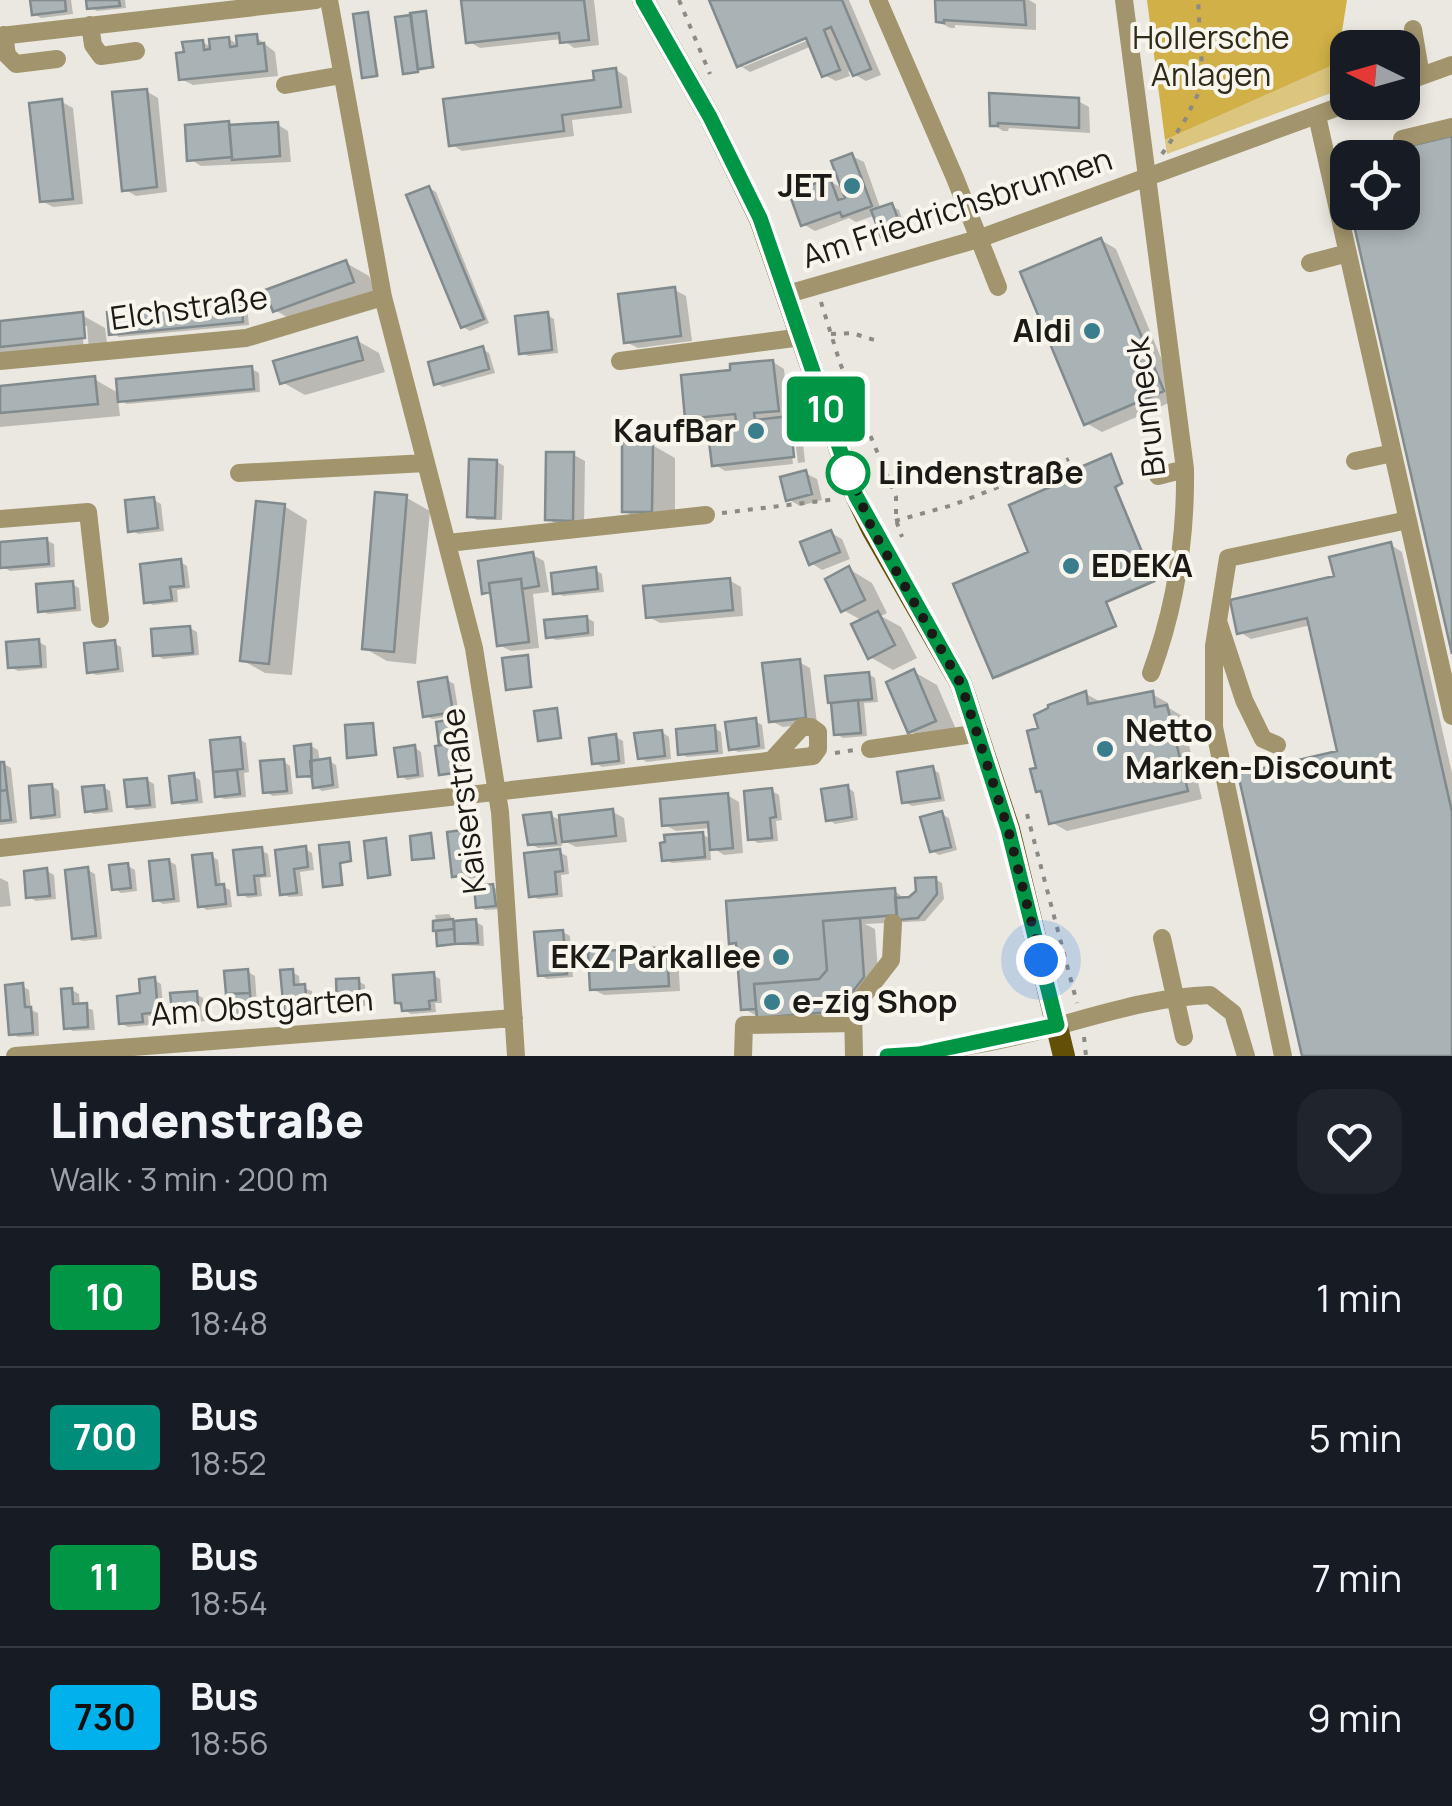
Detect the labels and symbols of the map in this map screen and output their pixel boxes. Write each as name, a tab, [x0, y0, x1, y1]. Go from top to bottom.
park label: Hollersche Anlagen	[1132, 15, 1290, 96]
north arrow	[1330, 30, 1420, 120]
street label: Am Friedrichsbrunnen	[796, 136, 1117, 278]
place label: JET	[778, 163, 833, 207]
marker: JET	[841, 175, 863, 197]
street label: Elchstraße	[107, 274, 270, 340]
place label: Aldi	[1013, 308, 1072, 352]
marker: Aldi	[1081, 320, 1103, 342]
street label: Brunneck	[1114, 334, 1175, 479]
line badge: 10	[781, 376, 871, 442]
place label: KaufBar	[613, 408, 736, 452]
marker: KaufBar	[745, 420, 767, 442]
place label: Lindenstraße	[878, 450, 1084, 494]
marker: Lindenstraße	[827, 452, 869, 494]
place label: EDEKA	[1091, 543, 1193, 587]
marker: EDEKA	[1060, 555, 1082, 577]
street label: Kaiserstraße	[430, 706, 496, 897]
place label: Netto Marken-Discount	[1125, 708, 1393, 789]
marker: Netto Marken-Discount	[1094, 738, 1116, 760]
place label: EKZ Parkallee	[551, 934, 761, 978]
your location	[1016, 935, 1066, 985]
marker: EKZ Parkallee	[770, 946, 792, 968]
street label: Am Obstgarten	[149, 976, 375, 1036]
place label: e-zig Shop	[792, 979, 957, 1023]
marker: e-zig Shop	[761, 991, 783, 1013]

